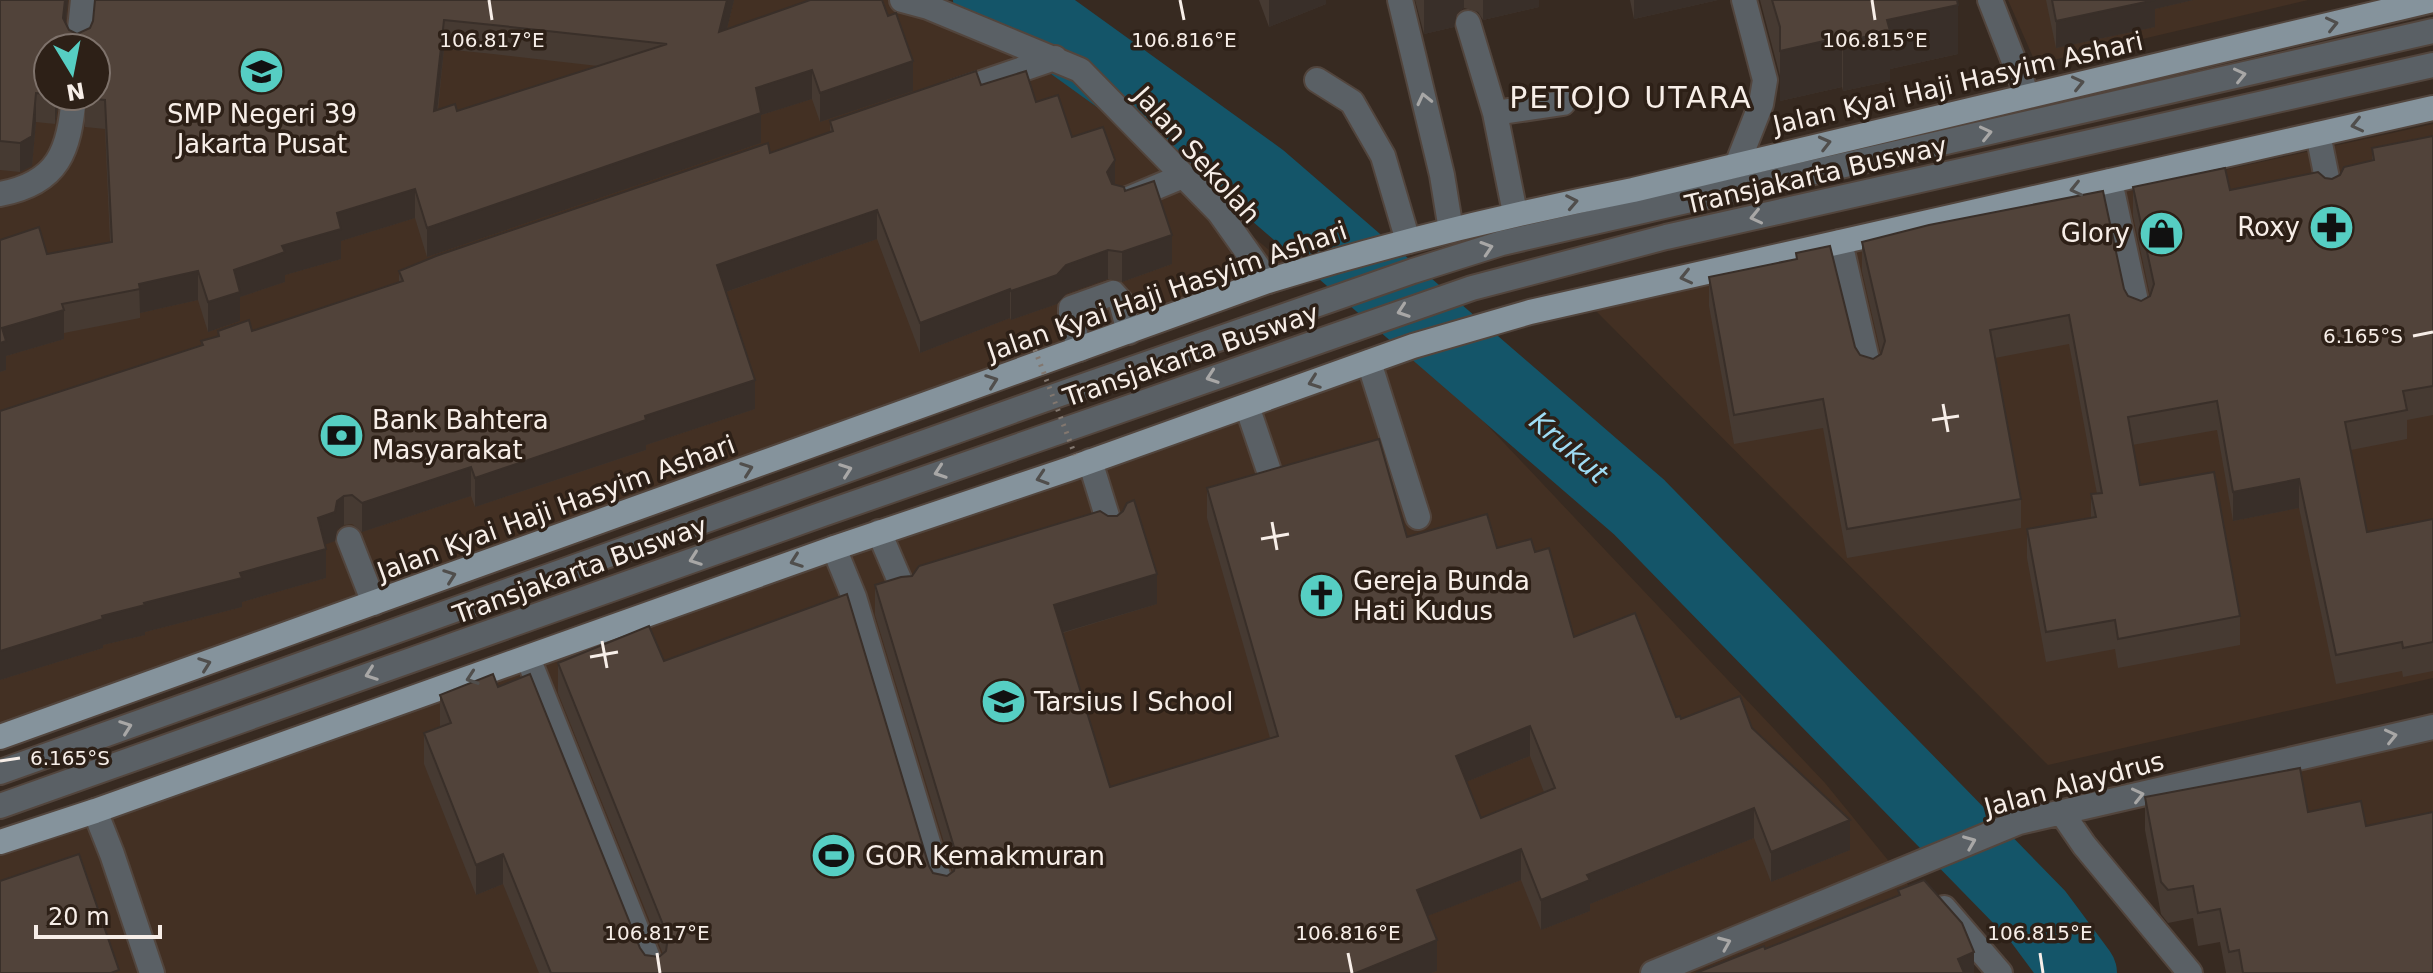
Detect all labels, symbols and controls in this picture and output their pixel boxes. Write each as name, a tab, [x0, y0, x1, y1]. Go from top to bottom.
one-way arrow	[2324, 16, 2338, 33]
street label: Jalan Kyai Haji Hasyim Ashari	[1768, 26, 2146, 141]
text: 106.817°E	[439, 28, 545, 52]
text: 106.816°E	[1131, 28, 1237, 52]
text: 106.815°E	[1822, 28, 1928, 52]
north arrow	[32, 32, 112, 112]
school or university icon: SMP Negeri 39 Jakarta Pusat	[238, 47, 286, 95]
one-way arrow	[2232, 68, 2246, 85]
one-way arrow	[2071, 75, 2085, 92]
text: N	[64, 77, 87, 105]
street label: Jalan Sekolah	[1126, 79, 1266, 230]
district label: PETOJO UTARA	[1509, 80, 1753, 115]
one-way arrow	[1416, 93, 1433, 107]
place label: SMP Negeri 39 Jakarta Pusat	[167, 99, 357, 159]
one-way arrow	[2351, 116, 2364, 133]
one-way arrow	[1979, 125, 1992, 142]
street label: Transjakarta Busway	[1681, 130, 1950, 220]
one-way arrow	[1818, 136, 1832, 153]
one-way arrow	[2070, 180, 2083, 197]
one-way arrow	[1565, 194, 1579, 211]
pharmacy icon: Roxy	[2307, 203, 2355, 251]
one-way arrow	[1749, 208, 1763, 225]
shop icon: Glory	[2137, 209, 2185, 257]
place label: Roxy	[2237, 212, 2300, 242]
street label: Jalan Kyai Haji Hasyim Ashari	[981, 215, 1351, 367]
place label: Glory	[2061, 218, 2130, 248]
one-way arrow	[1480, 241, 1493, 257]
one-way arrow	[1680, 268, 1693, 285]
street label: Transjakarta Busway	[1059, 297, 1323, 413]
one-way arrow	[1397, 302, 1411, 318]
text: 6.165°S	[2323, 324, 2403, 348]
one-way arrow	[1206, 367, 1220, 384]
one-way arrow	[1308, 372, 1322, 389]
one-way arrow	[984, 375, 998, 391]
place label: Bank Bahtera Masyarakat	[372, 405, 549, 465]
water label: Krukut	[1523, 405, 1615, 491]
bank icon: Bank Bahtera Masyarakat	[317, 411, 365, 459]
street label: Jalan Kyai Haji Hasyim Ashari	[371, 429, 739, 588]
one-way arrow	[740, 463, 754, 479]
one-way arrow	[838, 463, 852, 480]
one-way arrow	[934, 463, 948, 479]
one-way arrow	[1036, 468, 1050, 484]
street label: Transjakarta Busway	[448, 510, 711, 630]
one-way arrow	[689, 549, 703, 566]
one-way arrow	[790, 552, 804, 568]
place label: Gereja Bunda Hati Kudus	[1353, 566, 1530, 626]
one-way arrow	[442, 569, 456, 586]
church icon: Gereja Bunda Hati Kudus	[1298, 572, 1346, 620]
one-way arrow	[197, 657, 211, 674]
one-way arrow	[365, 664, 379, 681]
one-way arrow	[466, 668, 480, 685]
school or university icon: Tarsius I School	[979, 678, 1027, 726]
place label: Tarsius I School	[1033, 687, 1234, 717]
one-way arrow	[118, 720, 132, 736]
one-way arrow	[2384, 728, 2398, 745]
text: 6.165°S	[30, 746, 110, 770]
street label: Jalan Alaydrus	[1979, 746, 2167, 823]
one-way arrow	[2131, 787, 2144, 804]
sports icon: GOR Kemakmuran	[810, 832, 858, 880]
one-way arrow	[1962, 835, 1976, 852]
place label: GOR Kemakmuran	[865, 841, 1105, 871]
scale bar	[36, 889, 160, 939]
text: 20 m	[48, 903, 110, 931]
text: 106.817°E	[604, 921, 710, 945]
text: 106.816°E	[1295, 921, 1401, 945]
text: 106.815°E	[1987, 921, 2093, 945]
one-way arrow	[1718, 936, 1732, 953]

